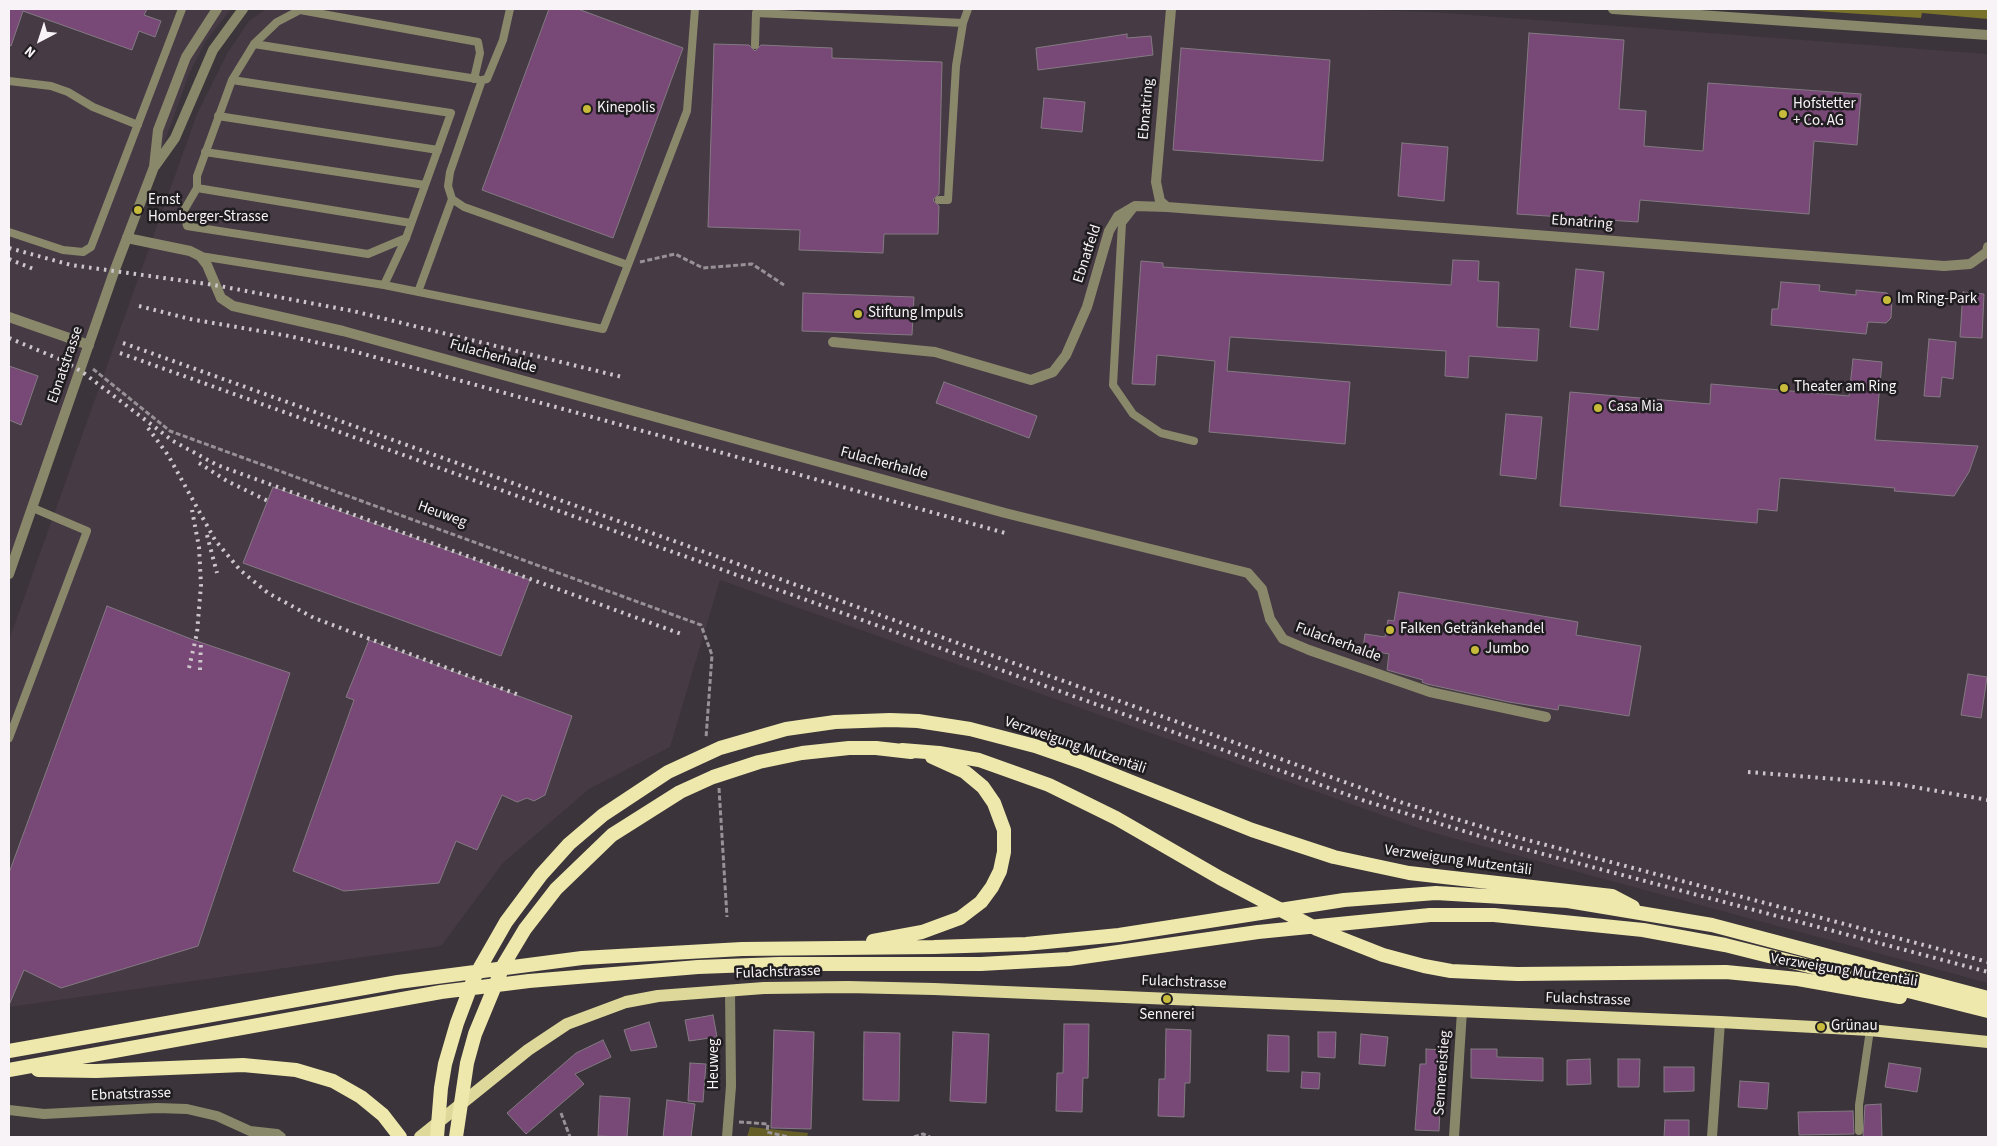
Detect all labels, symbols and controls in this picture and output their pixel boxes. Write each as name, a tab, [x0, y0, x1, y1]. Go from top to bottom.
north arrow	[15, 15, 65, 65]
text: N	[20, 41, 40, 62]
street label: Ebnatring	[1135, 78, 1159, 140]
place label: Hofstetter + Co. AG	[1793, 96, 1856, 131]
place label: Kinepolis	[597, 100, 655, 118]
marker: Kinepolis	[581, 103, 593, 115]
marker: Hofstetter + Co. AG	[1777, 108, 1789, 120]
place label: Ernst Homberger-Strasse	[148, 192, 268, 227]
marker: Ernst Homberger-Strasse	[132, 204, 144, 216]
street label: Ebnatring	[1551, 212, 1613, 234]
street label: Ebnatfeld	[1070, 222, 1106, 286]
place label: Im Ring-Park	[1897, 291, 1977, 309]
marker: Im Ring-Park	[1881, 294, 1893, 306]
place label: Stiftung Impuls	[868, 305, 963, 323]
marker: Stiftung Impuls	[852, 308, 864, 320]
street label: Ebnatstrasse	[44, 324, 88, 406]
street label: Fulacherhalde	[447, 336, 539, 378]
place label: Theater am Ring	[1794, 379, 1896, 397]
marker: Theater am Ring	[1778, 382, 1790, 394]
place label: Casa Mia	[1608, 399, 1663, 417]
marker: Casa Mia	[1592, 402, 1604, 414]
street label: Fulacherhalde	[838, 444, 930, 484]
street label: Heuweg	[415, 498, 469, 532]
street label: Fulacherhalde	[1293, 619, 1383, 667]
place label: Falken Getränkehandel	[1400, 621, 1544, 639]
marker: Falken Getränkehandel	[1384, 624, 1396, 636]
place label: Jumbo	[1485, 641, 1529, 659]
marker: Jumbo	[1469, 644, 1481, 656]
street label: Verzweigung Mutzentäli	[1002, 713, 1148, 779]
street label: Verzweigung Mutzentäli	[1383, 842, 1533, 880]
street label: Verzweigung Mutzentäli	[1769, 950, 1919, 992]
street label: Fulachstrasse	[735, 963, 821, 983]
street label: Fulachstrasse	[1141, 973, 1227, 993]
street label: Fulachstrasse	[1545, 990, 1631, 1010]
marker: Sennerei	[1161, 993, 1173, 1005]
place label: Sennerei	[1139, 1007, 1195, 1025]
place label: Grünau	[1831, 1018, 1878, 1036]
marker: Grünau	[1815, 1021, 1827, 1033]
street label: Sennereistieg	[1431, 1030, 1455, 1116]
street label: Heuweg	[706, 1039, 724, 1089]
street label: Ebnatstrasse	[91, 1085, 171, 1105]

